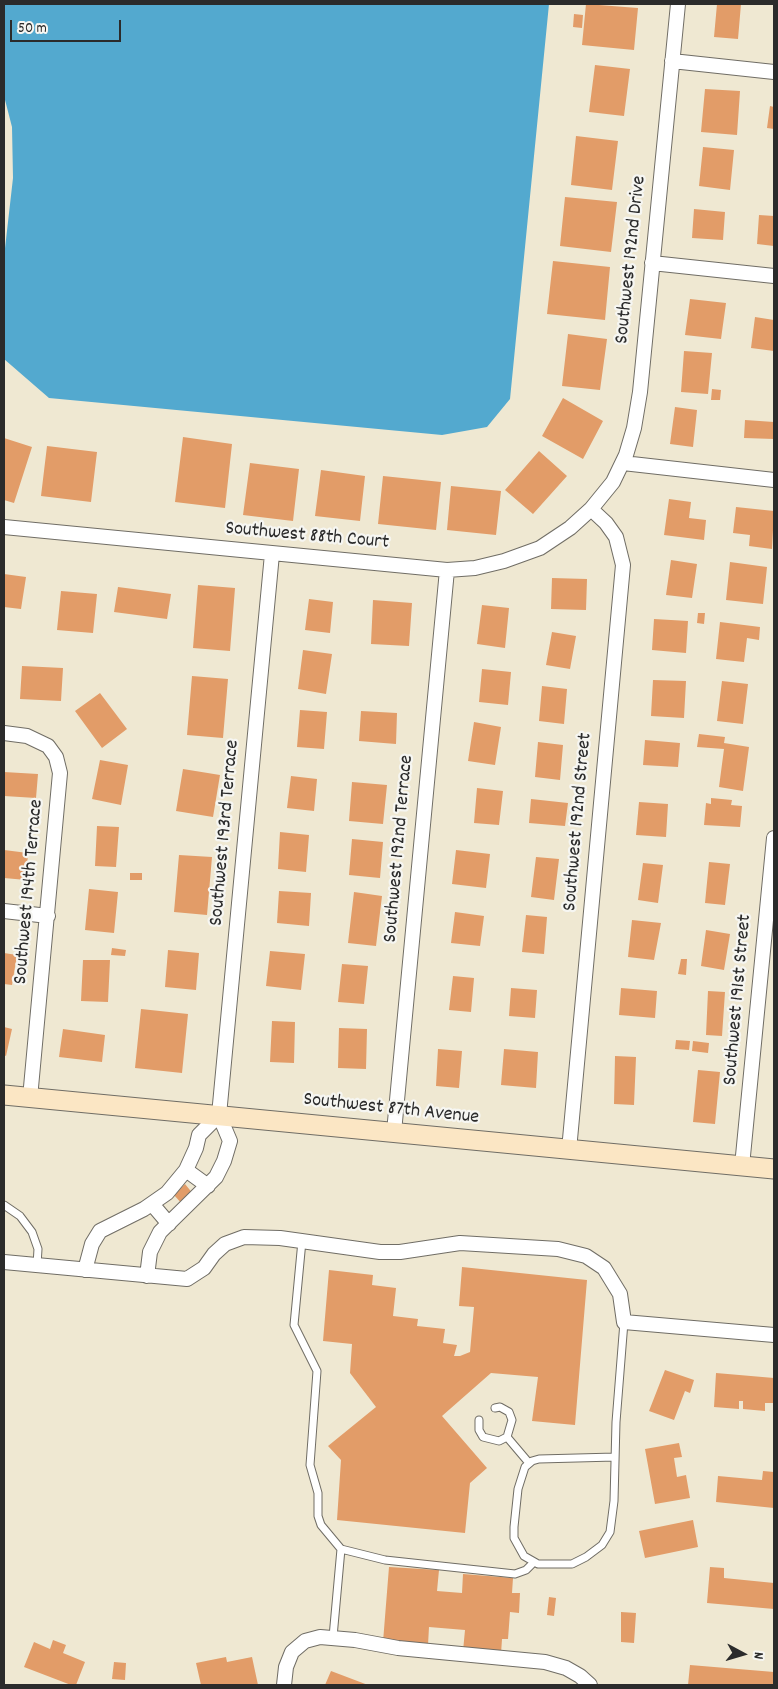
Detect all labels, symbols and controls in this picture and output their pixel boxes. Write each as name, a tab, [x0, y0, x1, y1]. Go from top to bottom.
scale bar	[12, 10, 124, 42]
text: 50 m	[18, 18, 47, 40]
street label: Southwest 192nd Drive	[611, 175, 653, 345]
street label: Southwest 88th Court	[224, 518, 390, 556]
street label: Southwest 192nd Street	[559, 732, 599, 912]
street label: Southwest 193rd Terrace	[206, 739, 246, 927]
street label: Southwest 192nd Terrace	[380, 754, 420, 944]
street label: Southwest 194th Terrace	[10, 798, 50, 986]
street label: Southwest 191st Street	[720, 913, 758, 1087]
street label: Southwest 87th Avenue	[302, 1089, 480, 1131]
north arrow	[718, 1629, 768, 1679]
text: N	[748, 1651, 768, 1660]

